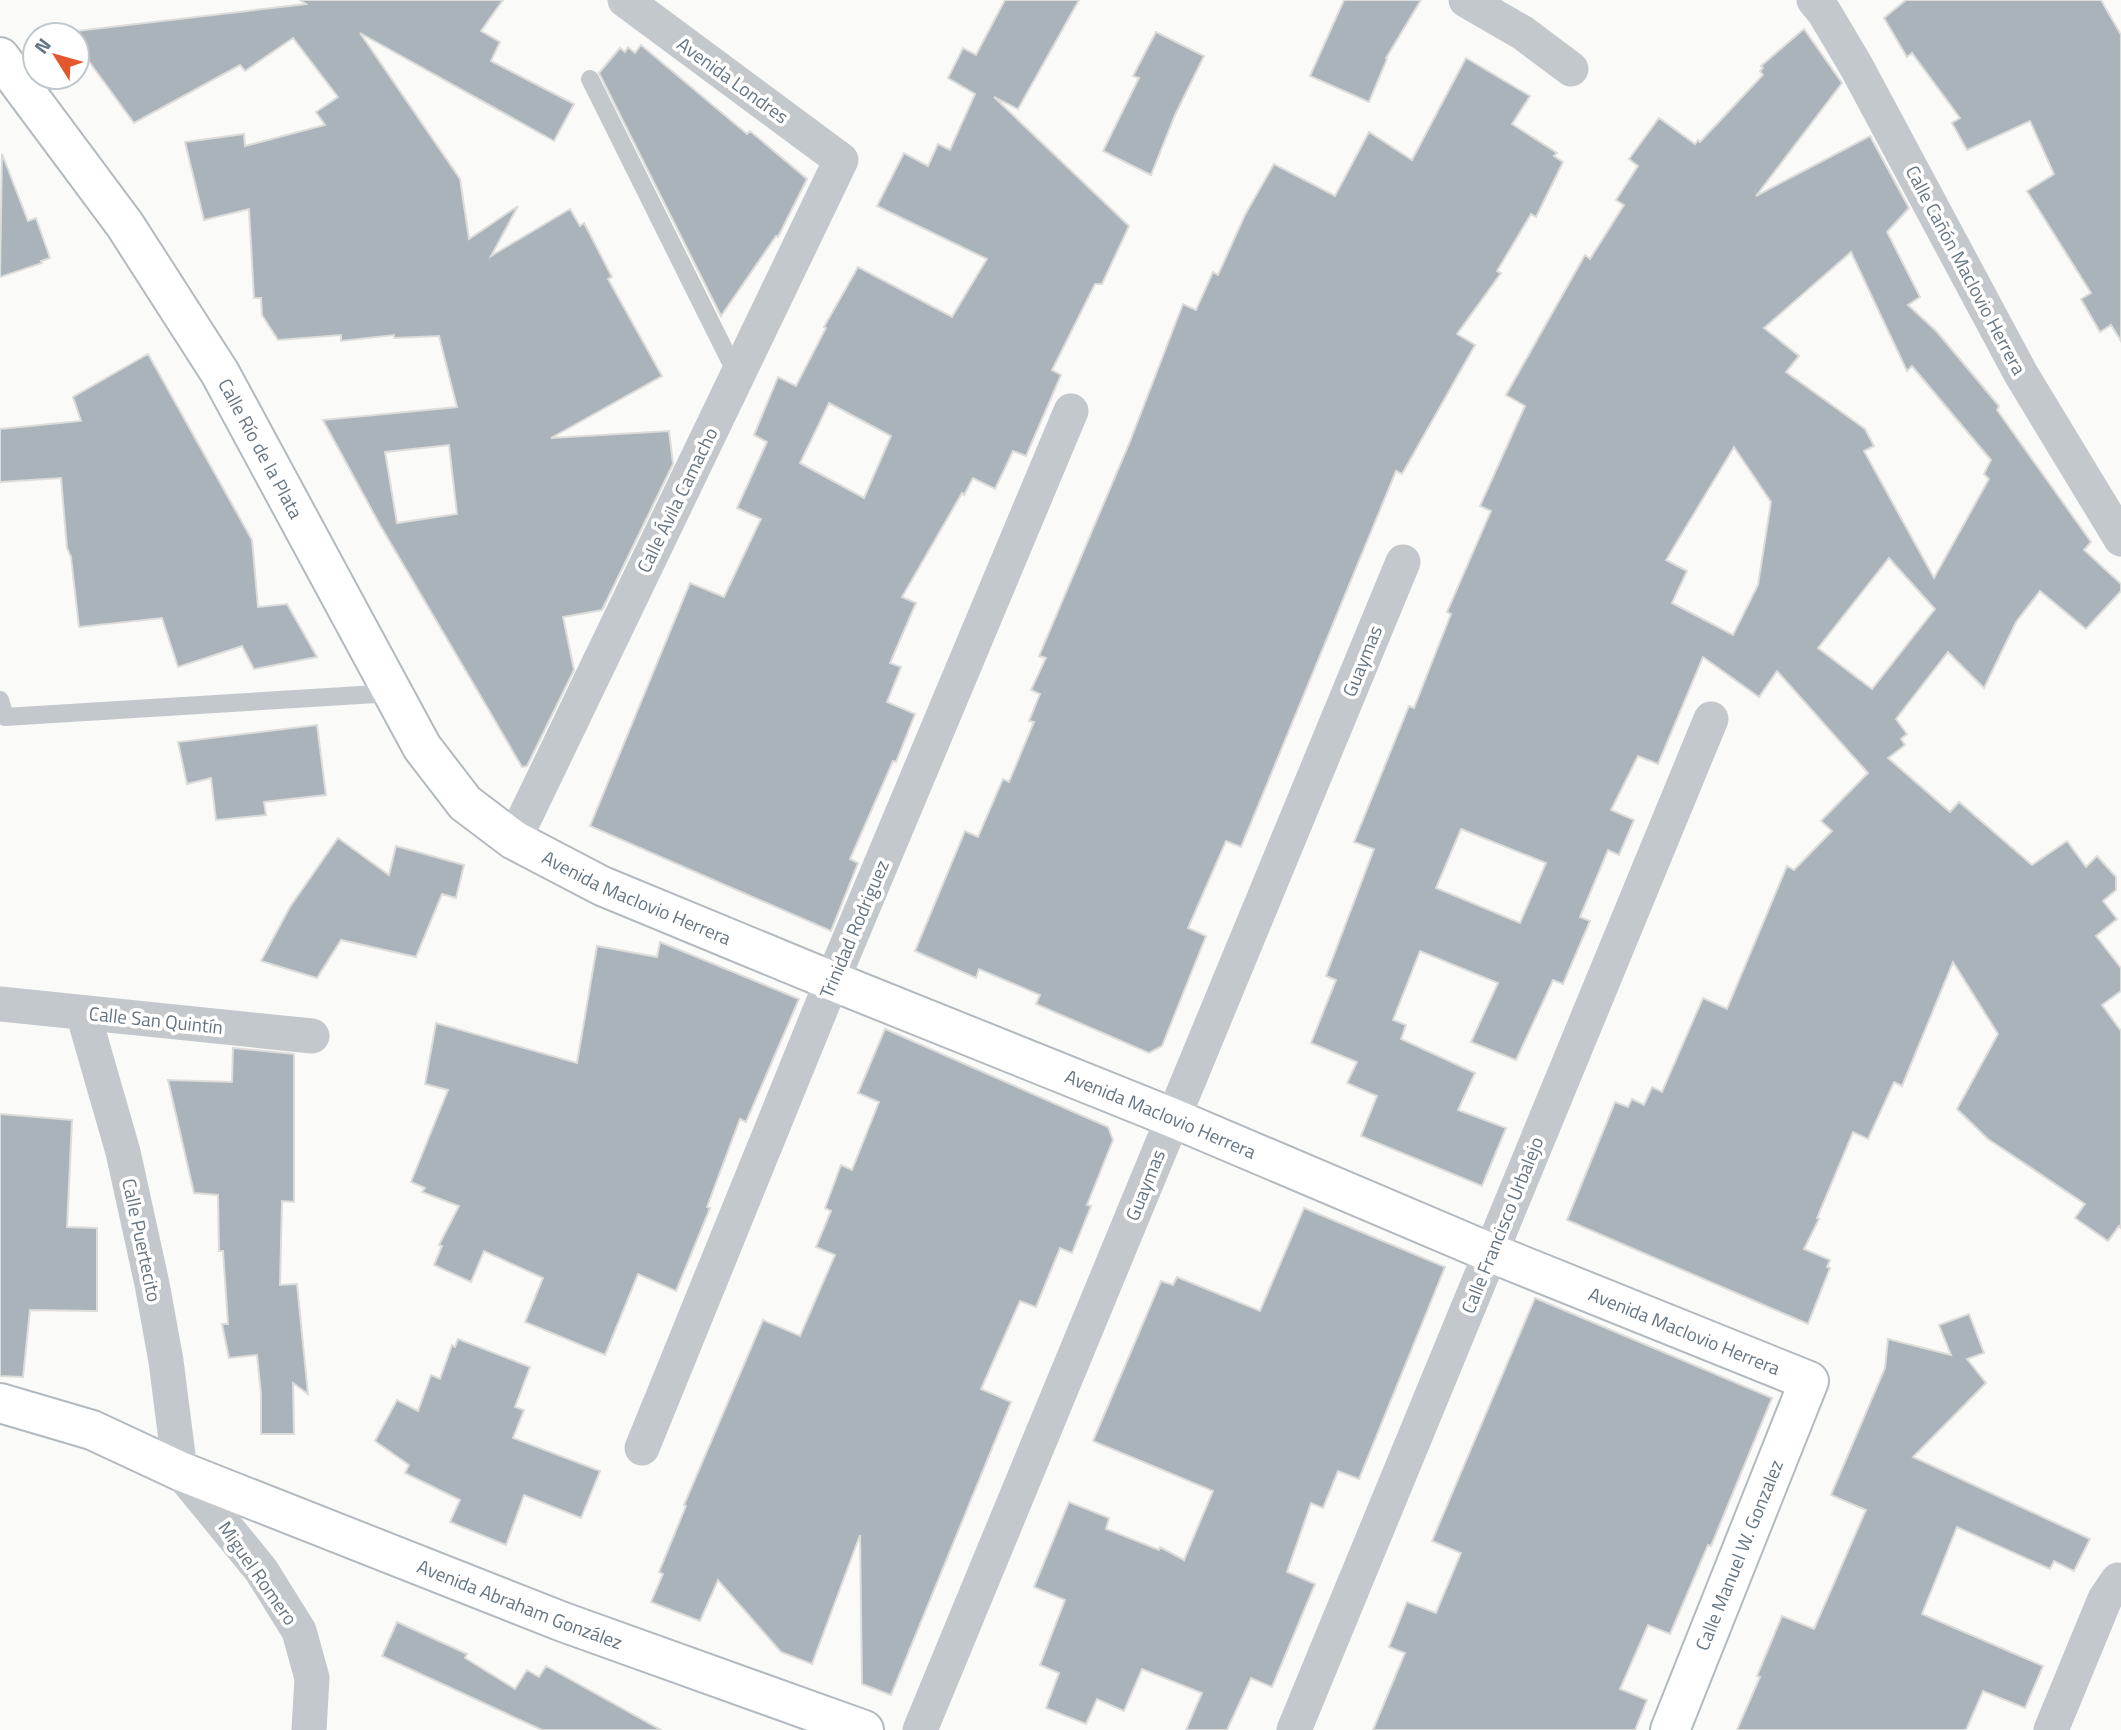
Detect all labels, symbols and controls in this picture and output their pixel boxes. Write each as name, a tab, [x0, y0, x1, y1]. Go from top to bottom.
north arrow	[21, 21, 91, 91]
street label: Avenida Londres	[671, 29, 795, 130]
text: N	[26, 31, 58, 59]
street label: Calle Cañón Maclovio Herrera	[1899, 160, 2034, 380]
street label: Calle Río de la Plata	[211, 373, 311, 524]
street label: Calle Ávila Camacho	[629, 422, 724, 577]
street label: Guaymas	[1334, 621, 1389, 701]
street label: Avenida Maclovio Herrera	[537, 842, 736, 952]
street label: Trinidad Rodriguez	[811, 855, 896, 1002]
street label: Calle San Quintín	[88, 998, 224, 1041]
street label: Avenida Maclovio Herrera	[1061, 1061, 1261, 1166]
street label: Calle Francisco Urbalejo	[1453, 1132, 1550, 1318]
street label: Guaymas	[1117, 1145, 1172, 1225]
street label: Calle Puertecito	[115, 1176, 170, 1304]
street label: Avenida Maclovio Herrera	[1584, 1279, 1785, 1382]
street label: Calle Manuel W. Gonzalez	[1687, 1455, 1790, 1655]
street label: Miguel Romero	[212, 1515, 305, 1631]
street label: Avenida Abraham González	[413, 1551, 627, 1656]

